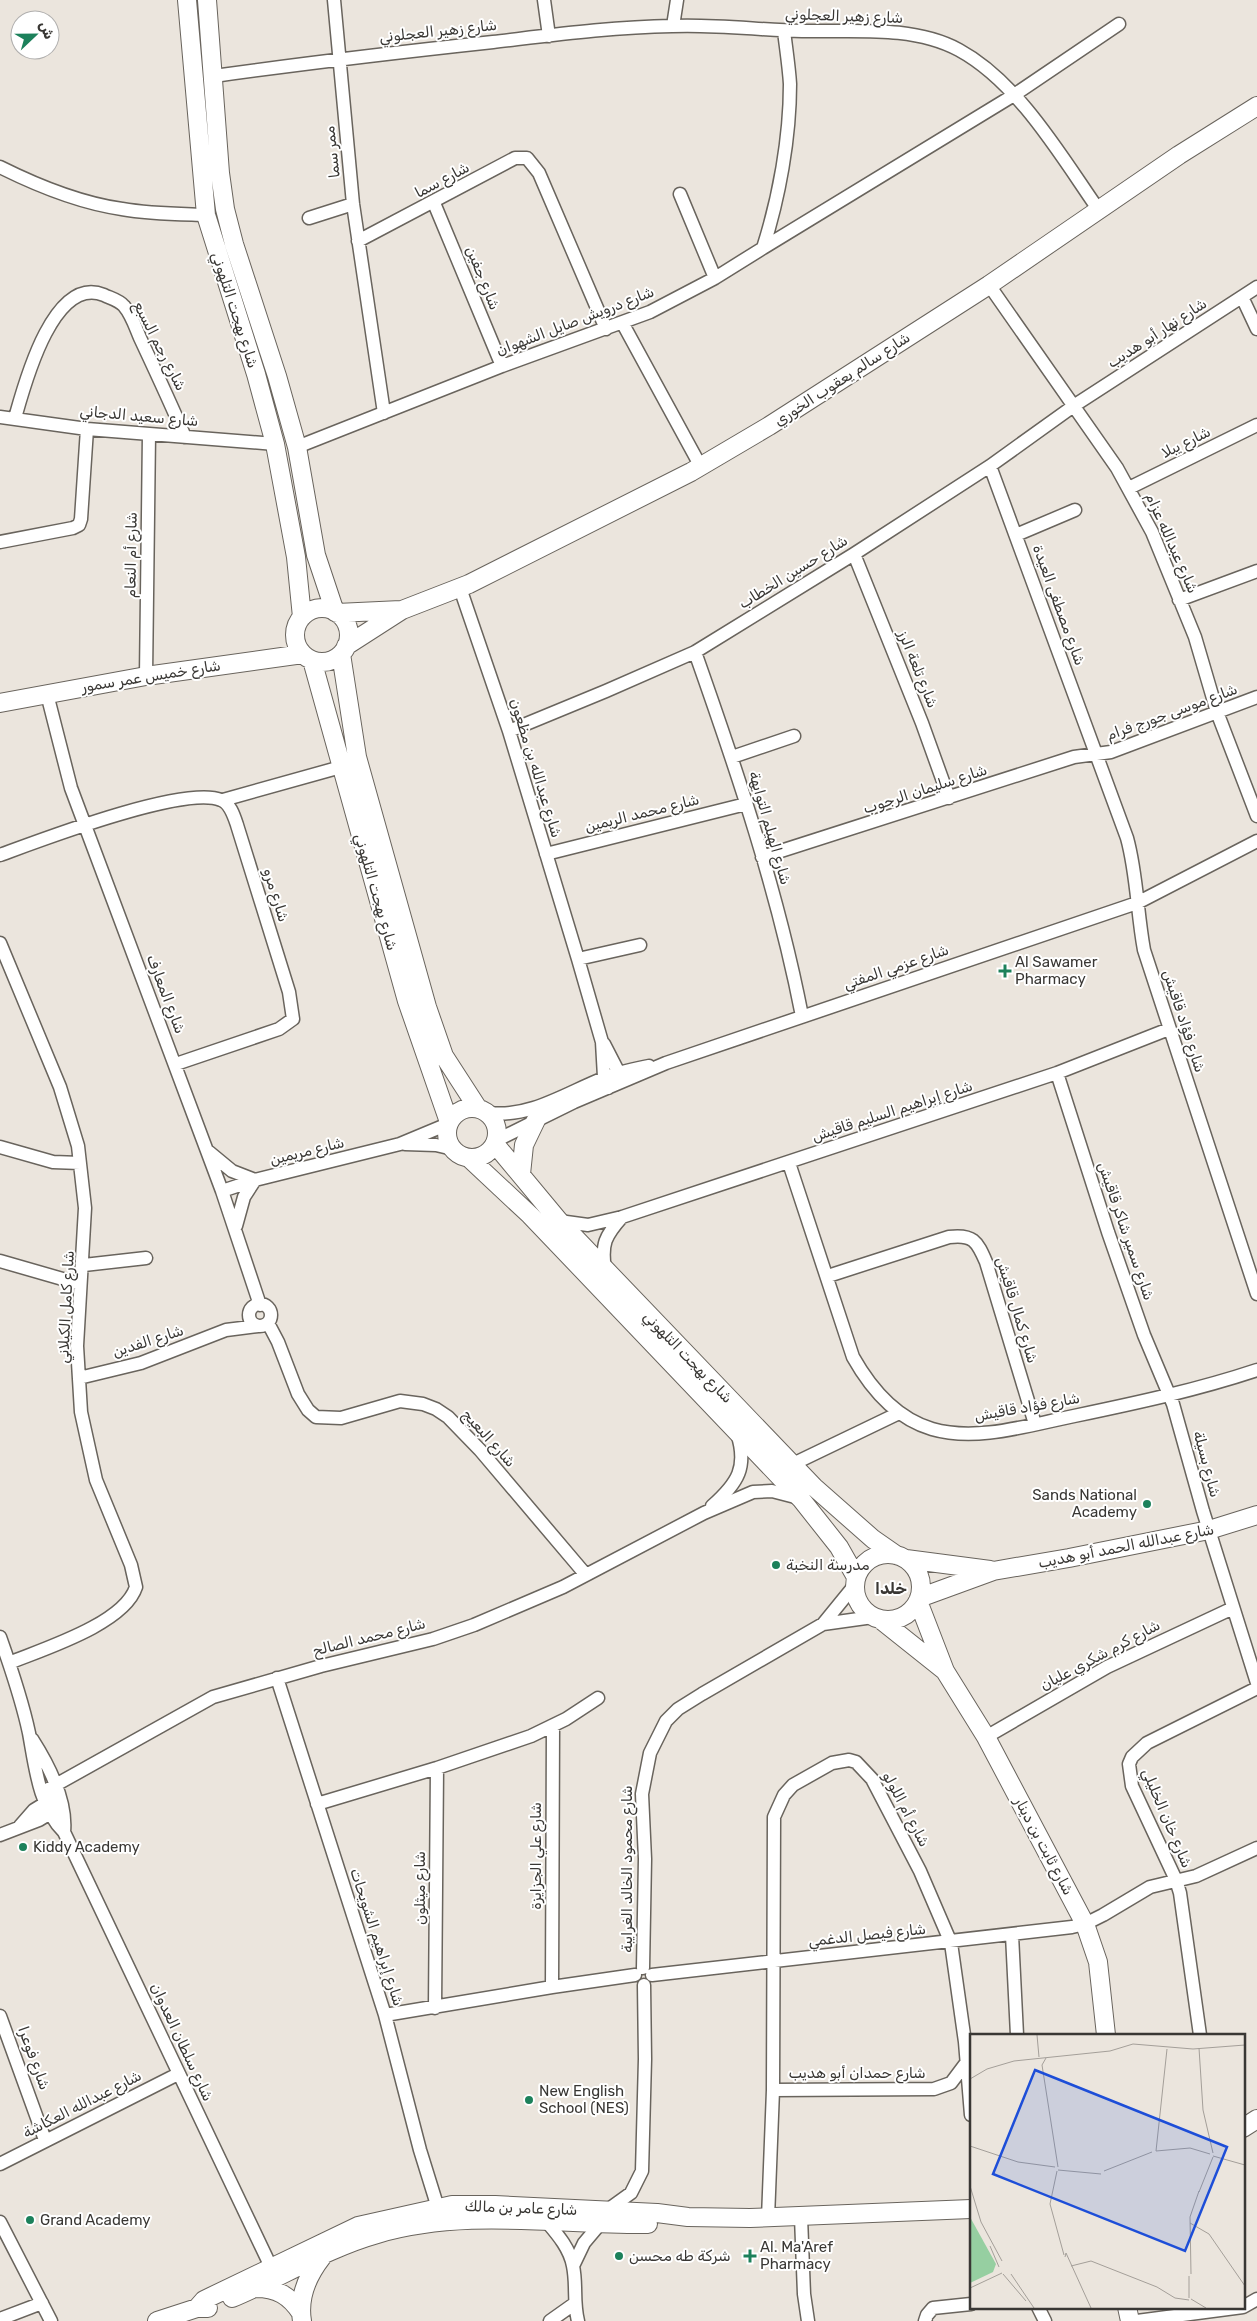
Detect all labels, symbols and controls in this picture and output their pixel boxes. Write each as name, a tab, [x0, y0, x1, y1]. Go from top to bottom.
street label: شارع زهير العجلوني	[785, 5, 903, 30]
north arrow	[10, 10, 60, 60]
street label: شارع زهير العجلوني	[378, 16, 498, 49]
text: ش	[35, 19, 58, 42]
street label: ممر سما	[320, 125, 344, 179]
street label: شارع سما	[412, 158, 473, 204]
street label: شارع جفين	[460, 243, 504, 313]
street label: شارع بهجت التلهوني	[205, 250, 262, 371]
street label: شارع درويش صايل الشهوان	[494, 283, 657, 361]
street label: شارع نهار أبو هديب	[1104, 294, 1211, 374]
street label: شارع رجم السبع	[128, 298, 190, 395]
street label: شارع سالم يعقوب الخوري	[771, 328, 914, 431]
street label: شارع سعيد الدجاني	[79, 402, 199, 433]
street label: شارع يبلا	[1159, 423, 1214, 463]
street label: شارع عبدالله عزام	[1140, 490, 1202, 597]
street label: شارع أم النعام	[121, 512, 143, 598]
street label: شارع حسين الخطاب	[735, 531, 852, 614]
street label: شارع مصطفى العيدة	[1027, 542, 1089, 668]
street label: شارع تلعة الرز	[892, 627, 942, 711]
street label: شارع خميس عمر سمور	[79, 656, 222, 698]
street label: شارع موسى جورج فرام	[1104, 680, 1241, 746]
street label: شارع عبدالله بن مظعون	[504, 696, 566, 840]
street label: شارع سليمان الرجوب	[861, 760, 990, 819]
street label: شارع الهيلم التوايهة	[743, 769, 795, 887]
street label: شارع محمد الريمين	[583, 790, 702, 838]
street label: شارع بهجت التلهوني	[348, 831, 401, 953]
street label: شارع مرو	[257, 866, 293, 925]
street label: شارع عزمي المفتي	[841, 941, 952, 996]
street label: شارع المعارف	[141, 952, 189, 1037]
place label: Al Sawamer Pharmacy	[1015, 953, 1098, 988]
marker: Al Sawamer Pharmacy	[999, 965, 1011, 977]
street label: شارع فؤاد قاقيش	[1157, 967, 1209, 1075]
street label: شارع إبراهيم السليم قاقيش	[809, 1076, 975, 1147]
street label: شارع مريمين	[268, 1133, 347, 1171]
street label: شارع سمير شاكر قاقيش	[1092, 1159, 1158, 1303]
street label: شارع كامل الكيلاني	[54, 1250, 81, 1364]
street label: شارع كمال قاقيش	[990, 1255, 1042, 1366]
street label: شارع بهجت التلهوني	[637, 1307, 736, 1409]
street label: شارع الفدين	[110, 1321, 186, 1363]
street label: شارع فؤاد قاقيش	[973, 1389, 1082, 1427]
street label: شارع البعيج	[457, 1405, 520, 1472]
street label: شارع بسيلة	[1188, 1429, 1224, 1500]
place label: Sands National Academy	[1032, 1486, 1137, 1521]
marker: Sands National Academy	[1141, 1498, 1153, 1510]
street label: شارع عبدالله الحمد أبو هديب	[1036, 1520, 1216, 1574]
place label: مدرسة النخبة	[786, 1556, 870, 1574]
marker: مدرسة النخبة	[770, 1559, 782, 1571]
district label: خلدا	[875, 1579, 907, 1598]
street label: شارع محمد الصالح	[311, 1614, 428, 1662]
street label: شارع كرم شكري عليان	[1037, 1616, 1164, 1696]
street label: شارع خان الخليلي	[1135, 1766, 1196, 1872]
street label: شارع أم اللولو	[877, 1768, 933, 1851]
street label: شارع محمود الخالد الغرايبة	[618, 1785, 638, 1953]
street label: شارع ثابت بن دينار	[1008, 1793, 1077, 1899]
street label: شارع علي الجزايزة	[527, 1802, 548, 1910]
place label: Kiddy Academy	[33, 1838, 140, 1856]
marker: Kiddy Academy	[17, 1841, 29, 1853]
street label: شارع ميثلون	[411, 1851, 431, 1925]
street label: شارع إبراهيم الشويحات	[344, 1866, 408, 2009]
street label: شارع فيصل الدغمي	[807, 1920, 927, 1953]
street label: شارع سلطان العدوان	[145, 1980, 217, 2105]
street label: شارع فوعرا	[12, 2024, 54, 2093]
inset map	[970, 2034, 1244, 2308]
street label: شارع حمدان أبو هديب	[788, 2064, 926, 2084]
street label: شارع عبدالله العكاشة	[20, 2066, 145, 2143]
place label: New English School (NES)	[539, 2082, 629, 2117]
marker: New English School (NES)	[523, 2094, 535, 2106]
street label: شارع عامر بن مالك	[464, 2197, 578, 2221]
place label: Grand Academy	[40, 2211, 151, 2229]
marker: Grand Academy	[24, 2214, 36, 2226]
place label: Al. Ma'Aref Pharmacy	[760, 2238, 833, 2273]
place label: شركة طه محسن	[629, 2247, 731, 2265]
marker: شركة طه محسن	[613, 2250, 625, 2262]
marker: Al. Ma'Aref Pharmacy	[744, 2250, 756, 2262]

